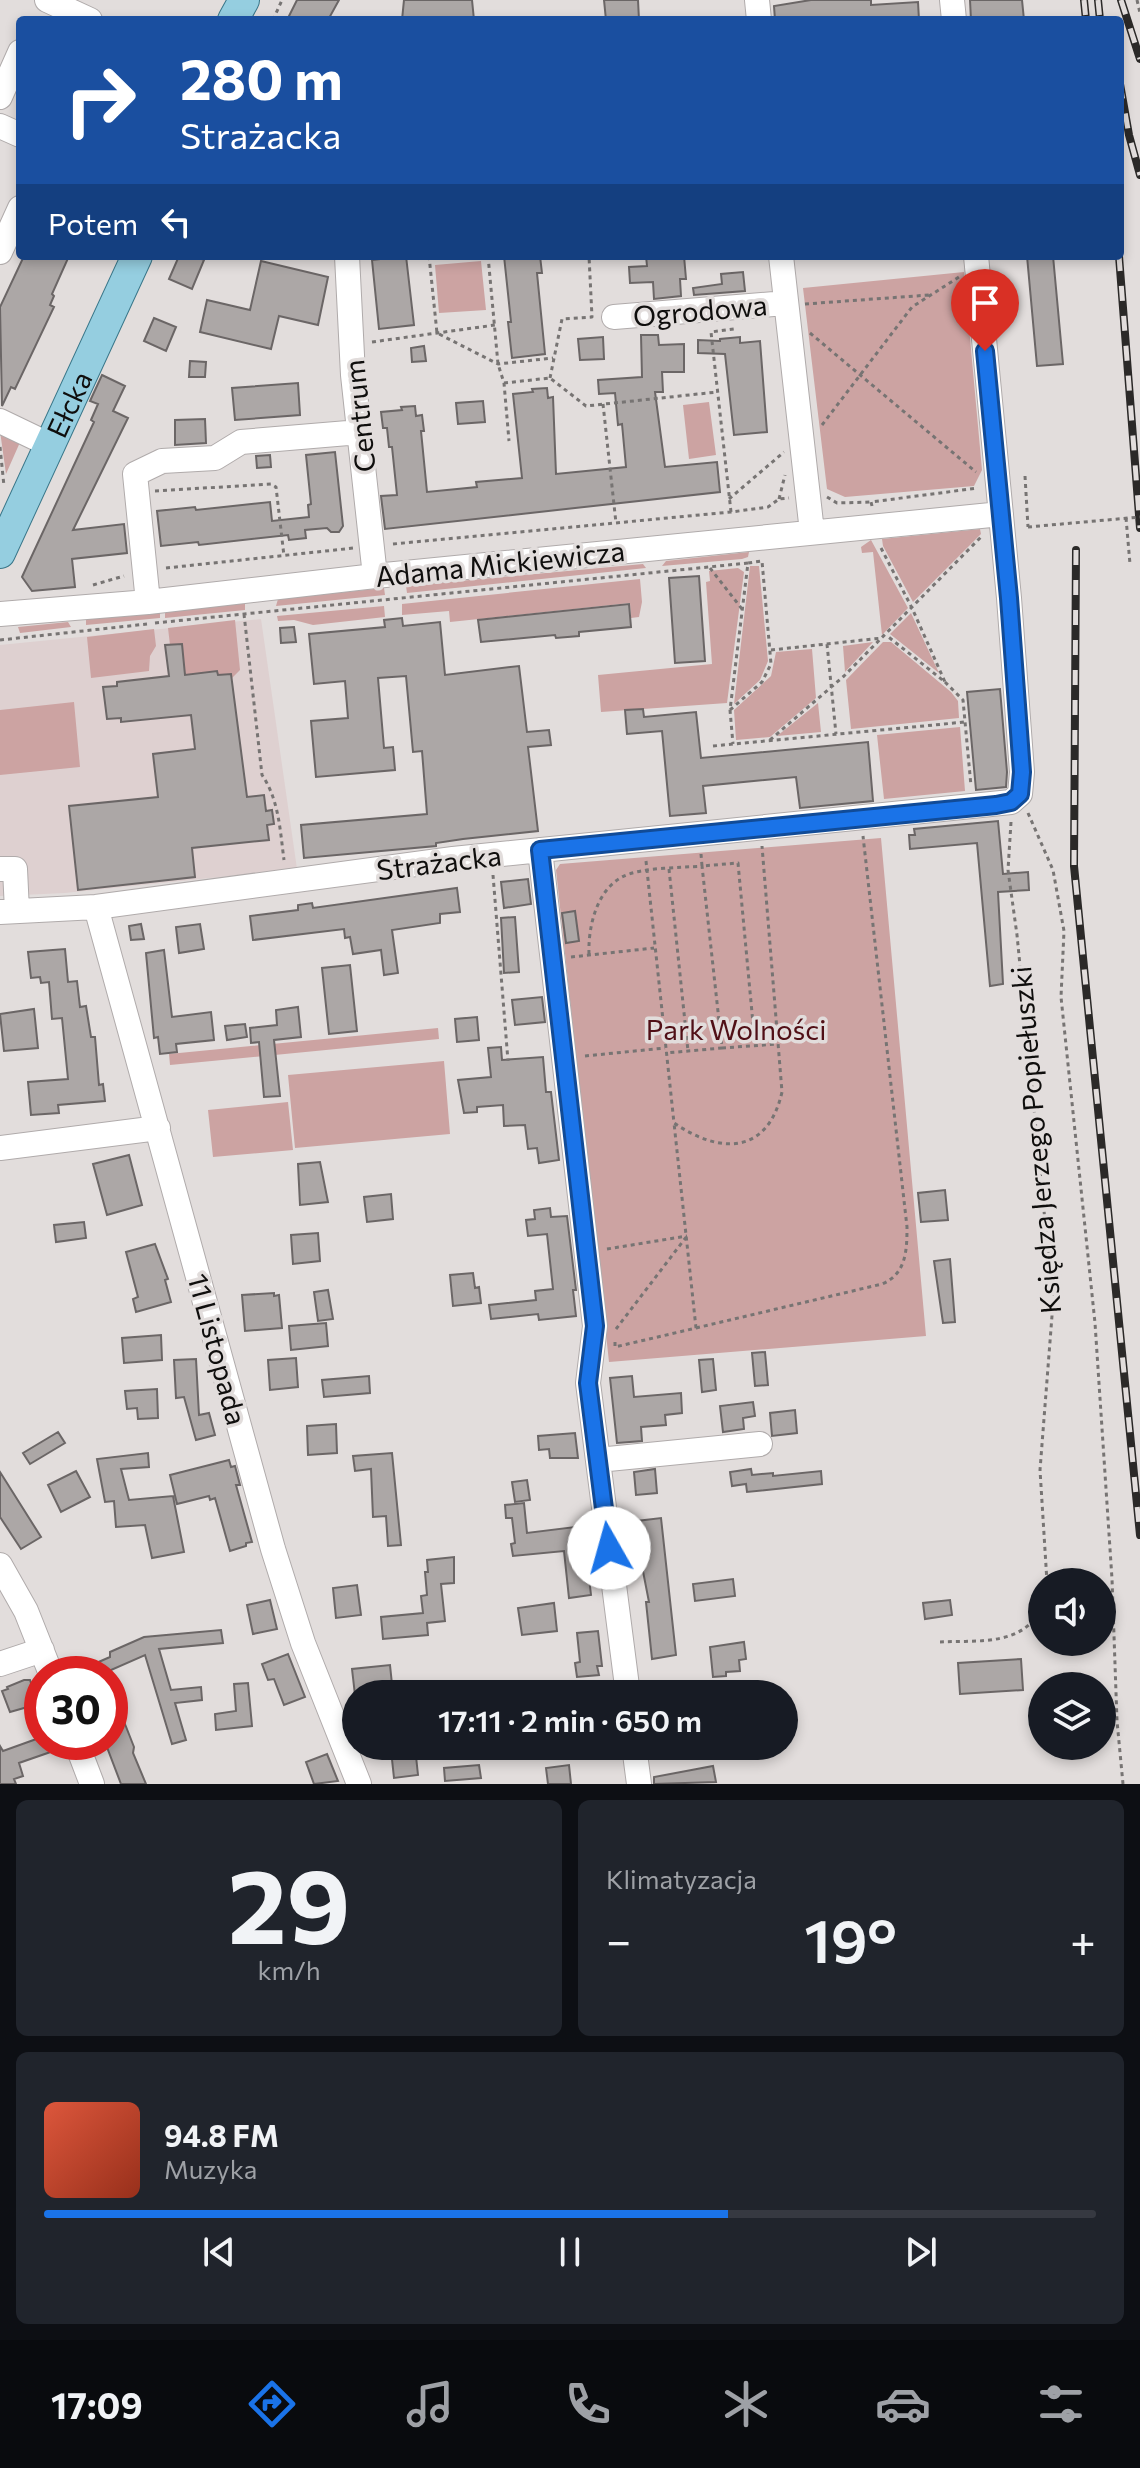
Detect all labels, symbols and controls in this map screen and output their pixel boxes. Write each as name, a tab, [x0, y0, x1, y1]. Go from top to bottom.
text: 280 m	[180, 43, 343, 112]
icon: right	[48, 48, 152, 152]
text: Strażacka	[180, 112, 341, 156]
icon: left	[154, 200, 198, 244]
text: Potem	[48, 204, 138, 241]
pin	[951, 269, 1019, 351]
icon: arrive	[963, 281, 1007, 325]
street label: Ogrodowa	[631, 287, 769, 333]
street label: Centrum	[336, 358, 382, 474]
street label: Ełcka	[39, 366, 99, 442]
street label: Adama Mickiewicza	[374, 533, 626, 593]
street label: Strażacka	[375, 837, 503, 887]
street label: Księdza Jerzego Popiełuszki	[1003, 965, 1067, 1315]
park label: Park Wolności	[646, 1012, 826, 1046]
street label: 11 Listopada	[181, 1270, 255, 1428]
position arrow	[567, 1506, 651, 1590]
map controls	[1028, 1568, 1116, 1760]
button: sound	[1028, 1568, 1116, 1656]
speed limit sign: 30	[24, 1656, 128, 1760]
button: layers	[1028, 1672, 1116, 1760]
text: 17:11 · 2 min · 650 m	[438, 1701, 702, 1738]
text: 29	[228, 1838, 350, 1965]
text: Klimatyzacja	[606, 1863, 757, 1894]
text: 19°	[804, 1902, 897, 1975]
text: −	[606, 1912, 631, 1966]
text: +	[1070, 1912, 1096, 1966]
text: km/h	[257, 1954, 321, 1985]
text: 94.8 FM	[164, 2116, 279, 2153]
text: Muzyka	[164, 2153, 257, 2184]
icon: previous	[197, 2230, 241, 2274]
icon: pause	[548, 2230, 592, 2274]
icon: next	[899, 2230, 943, 2274]
icon: directions	[244, 2376, 300, 2432]
icon: music	[402, 2376, 458, 2432]
icon: phone	[560, 2376, 616, 2432]
icon: climate	[718, 2376, 774, 2432]
icon: car	[875, 2376, 931, 2432]
icon: filters	[1033, 2376, 1089, 2432]
text: 17:09	[51, 2382, 143, 2426]

